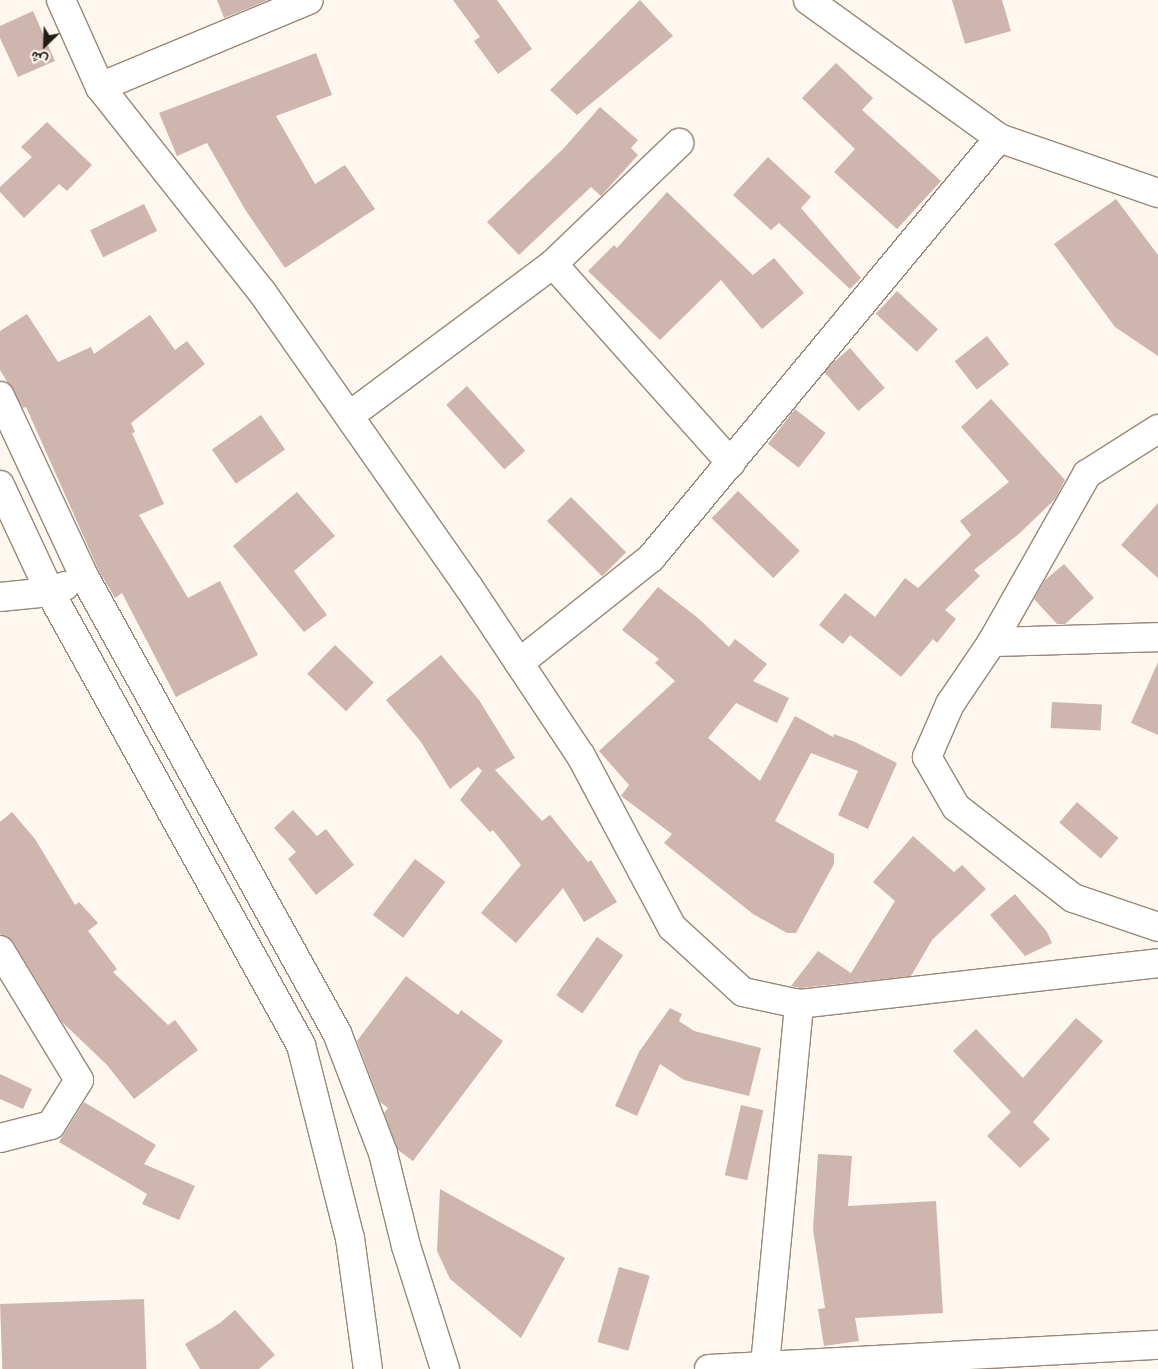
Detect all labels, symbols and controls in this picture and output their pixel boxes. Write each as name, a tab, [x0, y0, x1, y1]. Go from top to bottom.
north arrow	[20, 20, 70, 70]
text: ش	[28, 47, 50, 70]

